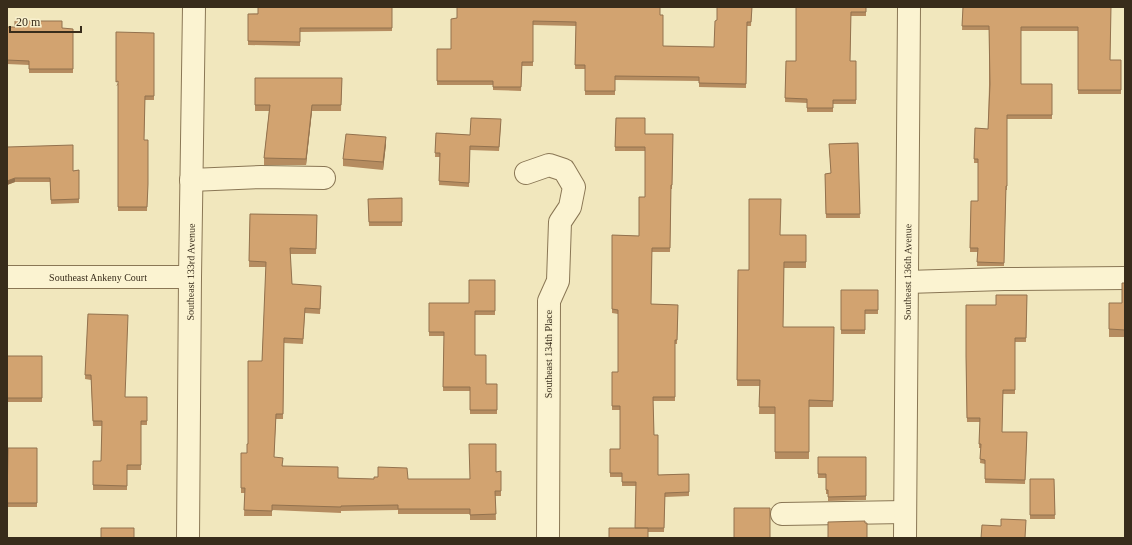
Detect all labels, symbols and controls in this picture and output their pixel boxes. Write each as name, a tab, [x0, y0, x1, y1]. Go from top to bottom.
scale bar	[10, 8, 81, 34]
text: 20 m	[16, 15, 41, 29]
street label: Southeast 133rd Avenue	[184, 223, 196, 321]
street label: Southeast 136th Avenue	[901, 223, 913, 320]
street label: Southeast Ankeny Court	[49, 272, 147, 283]
street label: Southeast 134th Place	[543, 309, 554, 398]

